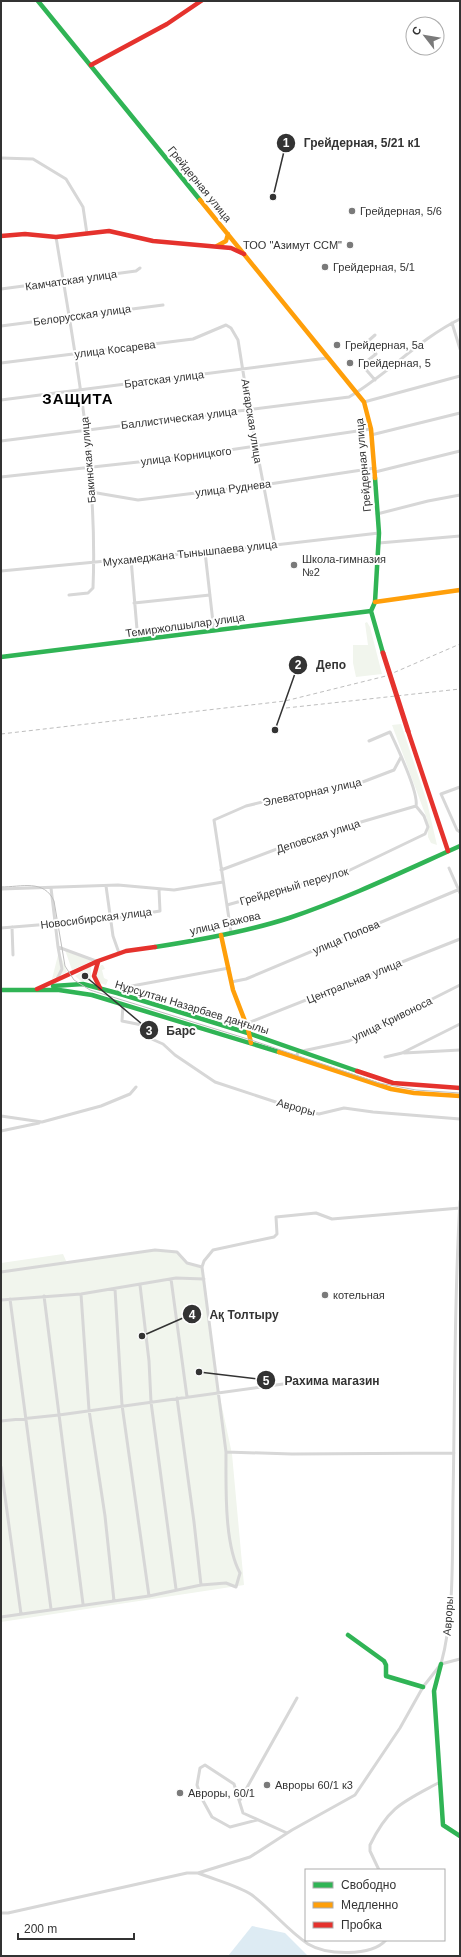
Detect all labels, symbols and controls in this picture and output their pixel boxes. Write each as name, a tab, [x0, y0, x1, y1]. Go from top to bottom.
north arrow	[405, 16, 445, 56]
text: С	[409, 24, 424, 37]
callout: Грейдерная, 5/21 к1	[276, 131, 428, 155]
text: 1	[283, 136, 290, 150]
text: Грейдерная, 5/21 к1	[304, 136, 420, 150]
street label: Грейдерная улица	[166, 144, 235, 225]
place label: Грейдерная, 5/6	[360, 205, 442, 217]
marker: Грейдерная, 5/6	[347, 206, 357, 216]
place label: ТОО "Азимут ССМ"	[243, 239, 342, 251]
marker: ТОО "Азимут ССМ"	[345, 240, 355, 250]
place label: Грейдерная, 5/1	[333, 261, 415, 273]
marker: Грейдерная, 5/1	[320, 262, 330, 272]
street label: Камчатская улица	[24, 267, 119, 292]
street label: Белорусская улица	[32, 302, 132, 328]
street label: улица Косарева	[74, 338, 157, 360]
place label: Грейдерная, 5а	[345, 339, 425, 351]
marker: Грейдерная, 5а	[332, 340, 342, 350]
place label: Грейдерная, 5	[358, 357, 431, 369]
marker: Грейдерная, 5	[345, 358, 355, 368]
street label: Братская улица	[124, 368, 205, 390]
street label: Ангарская улица	[239, 378, 265, 465]
district label: ЗАЩИТА	[42, 390, 114, 407]
street label: Баллистическая улица	[120, 405, 239, 431]
street label: Бакинская улица	[78, 416, 98, 504]
street label: Грейдерная улица	[353, 417, 373, 512]
street label: улица Корницкого	[140, 444, 232, 468]
street label: улица Руднева	[194, 477, 272, 499]
street label: Мухамеджана Тынышпаева улица	[102, 538, 279, 568]
place label: Школа-гимназия №2	[302, 553, 386, 578]
marker: Школа-гимназия №2	[289, 560, 299, 570]
street label: Темиржолшылар улица	[125, 611, 246, 639]
callout: Депо	[288, 653, 353, 677]
text: 2	[295, 658, 302, 672]
text: Депо	[316, 658, 346, 672]
street label: Элеваторная улица	[262, 776, 363, 808]
street label: Деповская улица	[275, 817, 362, 855]
street label: Грейдерный переулок	[238, 865, 350, 907]
street label: Новосибирская улица	[40, 905, 153, 931]
street label: улица Бажова	[189, 909, 262, 937]
street label: улица Попова	[311, 917, 382, 956]
street label: Центральная улица	[305, 956, 404, 1006]
street label: Нұрсұлтан Назарбаев даңғылы	[114, 978, 271, 1036]
street label: улица Кривоноса	[350, 994, 435, 1044]
callout: Барс	[139, 1018, 204, 1042]
text: 3	[146, 1024, 153, 1038]
text: Барс	[166, 1024, 196, 1038]
street label: Авроры	[275, 1096, 317, 1118]
place label: котельная	[333, 1289, 385, 1301]
marker: котельная	[320, 1290, 330, 1300]
callout: Ақ Толтыру	[182, 1302, 287, 1326]
text: 4	[189, 1308, 196, 1322]
text: Ақ Толтыру	[209, 1308, 279, 1322]
callout: Рахима магазин	[256, 1368, 387, 1392]
text: 5	[263, 1374, 270, 1388]
text: Рахима магазин	[284, 1374, 380, 1388]
street label: Авроры	[441, 1596, 455, 1636]
place label: Авроры 60/1 к3	[275, 1779, 353, 1791]
marker: Авроры 60/1 к3	[262, 1780, 272, 1790]
place label: Авроры, 60/1	[188, 1787, 255, 1799]
marker: Авроры, 60/1	[175, 1788, 185, 1798]
legend	[305, 1869, 445, 1941]
text: Свободно	[341, 1878, 396, 1892]
text: Медленно	[341, 1898, 398, 1912]
scale bar	[18, 1915, 134, 1941]
text: Пробка	[341, 1918, 382, 1932]
text: 200 m	[24, 1922, 57, 1936]

